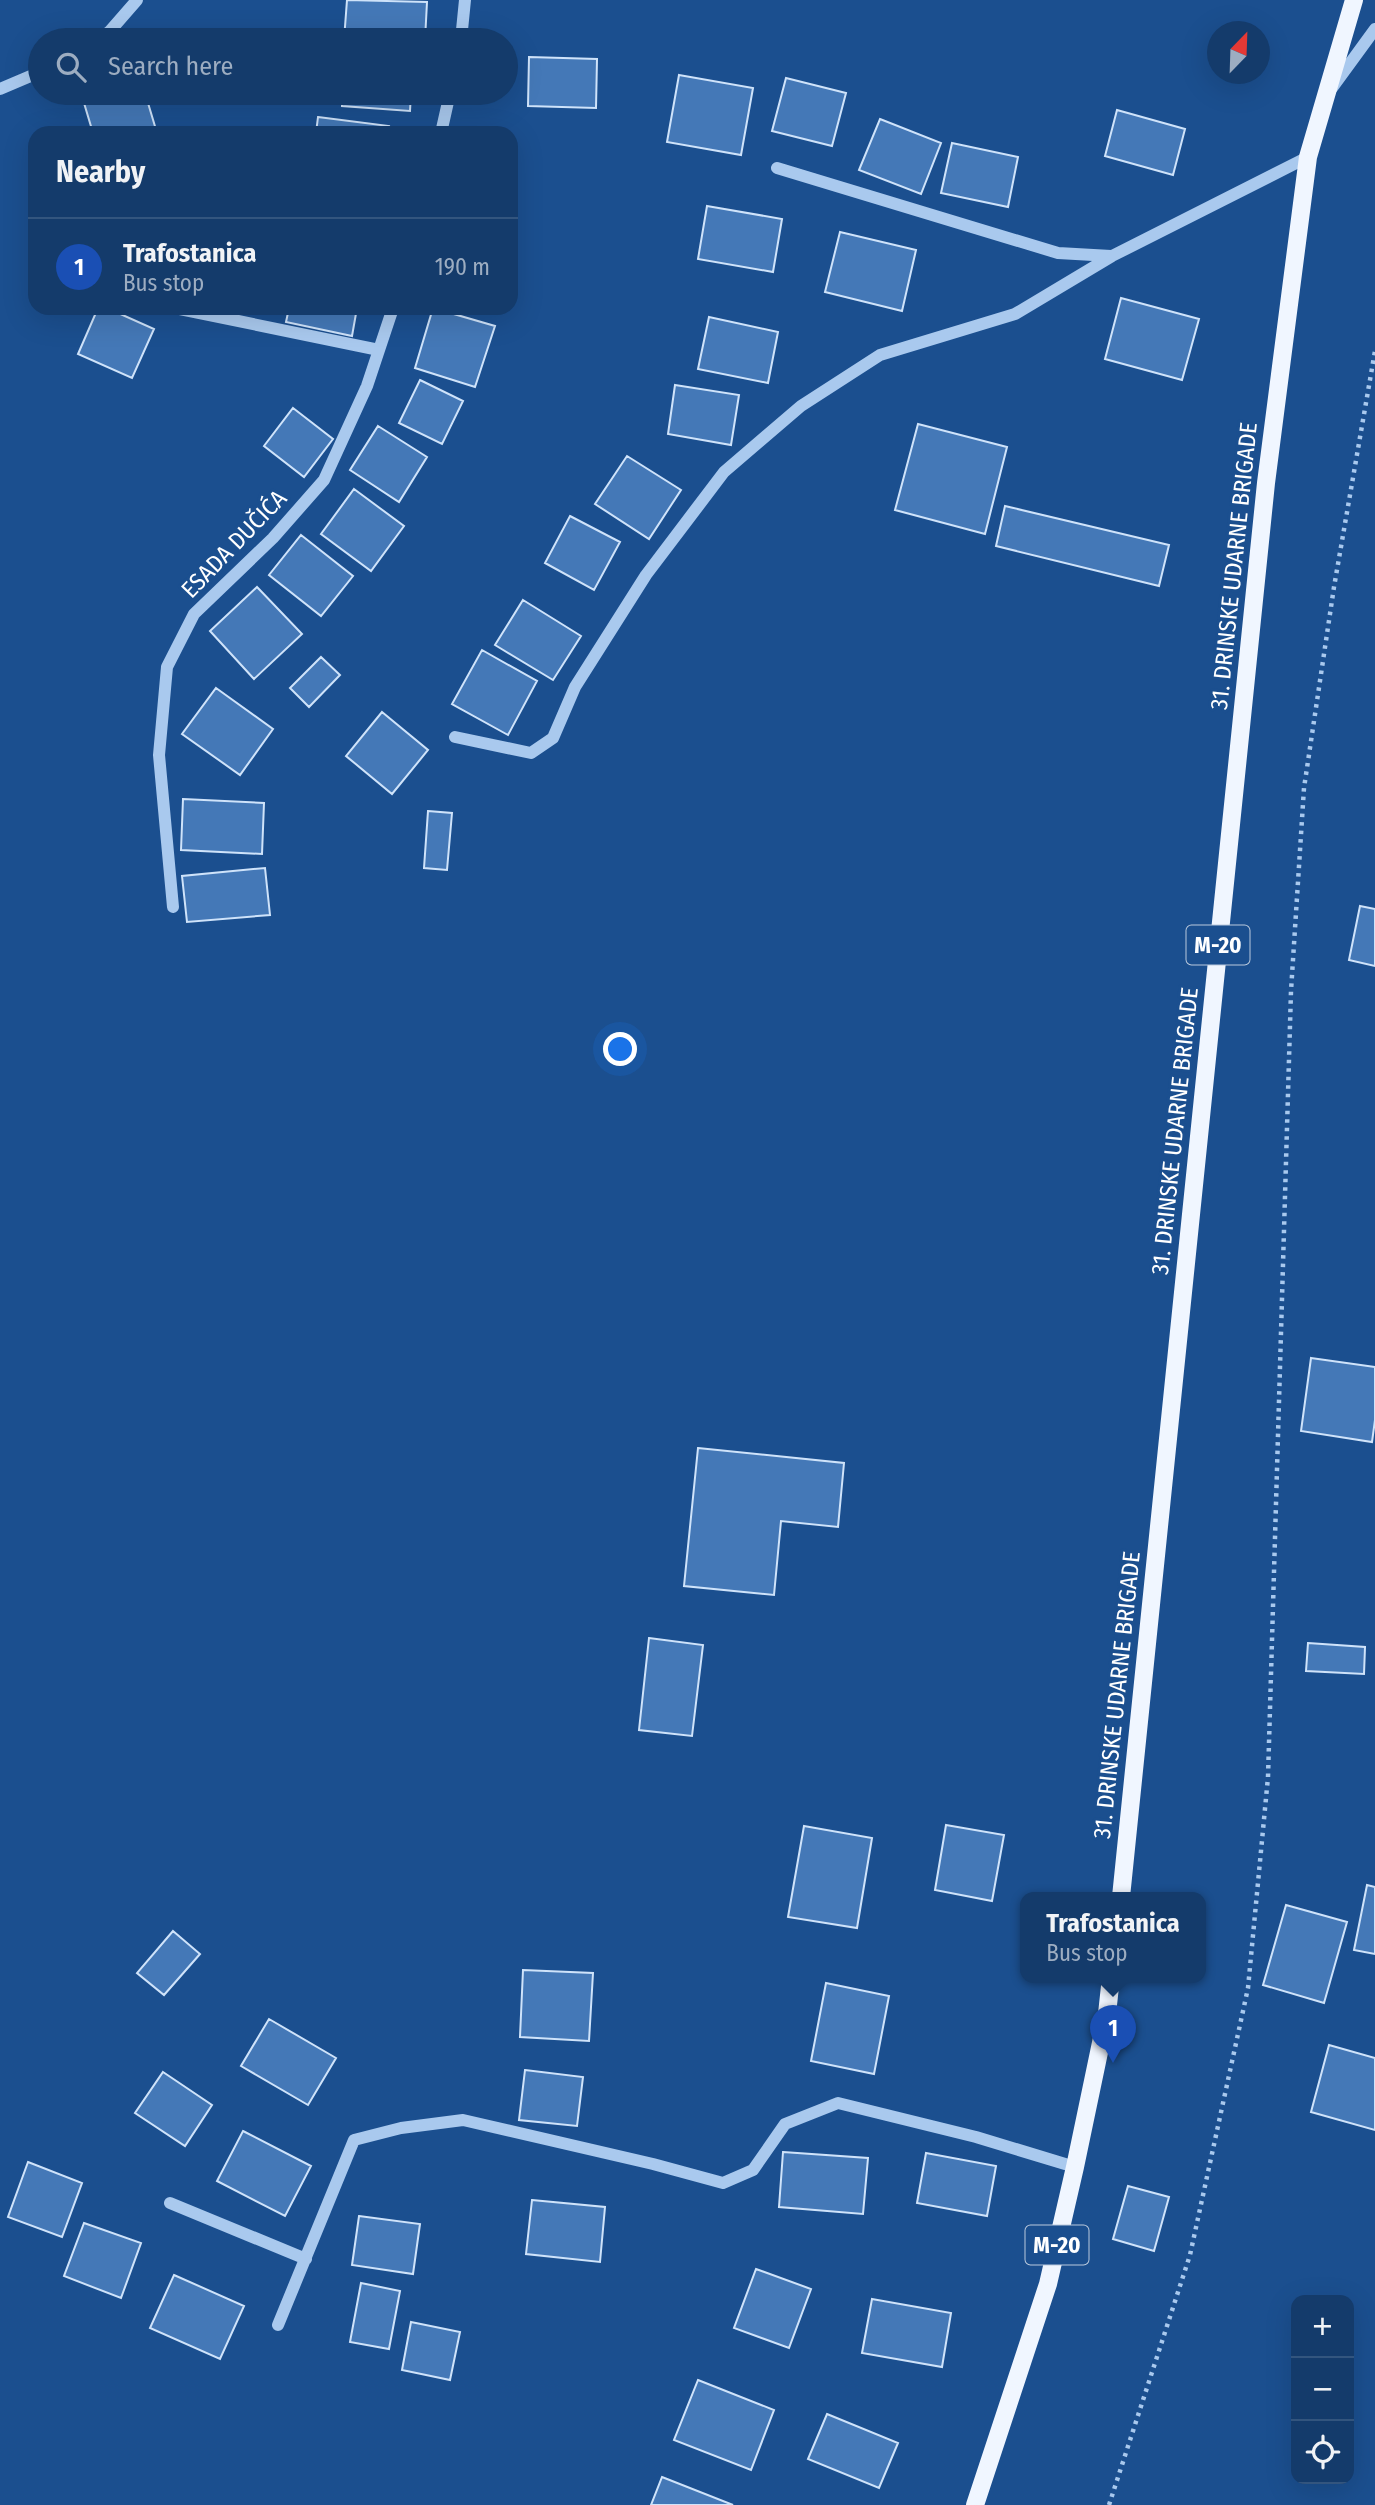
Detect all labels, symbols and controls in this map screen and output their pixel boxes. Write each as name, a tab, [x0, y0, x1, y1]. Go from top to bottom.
north arrow	[1207, 21, 1270, 84]
search box	[28, 28, 518, 105]
icon: search	[52, 48, 90, 86]
text: Search here	[108, 51, 233, 82]
text: Nearby	[56, 154, 145, 190]
text: Trafostanica	[123, 238, 256, 269]
text: 1	[74, 253, 84, 281]
text: 190 m	[435, 253, 490, 281]
text: Bus stop	[123, 269, 204, 297]
street label: 31. DRINSKE UDARNE BRIGADE	[1205, 421, 1263, 711]
street label: ESADA DUČIĆA	[175, 483, 293, 604]
road number: M-20	[1186, 926, 1250, 964]
street label: 31. DRINSKE UDARNE BRIGADE	[1146, 986, 1204, 1276]
your location	[603, 1032, 637, 1066]
street label: 31. DRINSKE UDARNE BRIGADE	[1088, 1550, 1146, 1840]
popup	[1020, 1892, 1206, 1983]
text: Trafostanica	[1046, 1908, 1180, 1939]
text: Bus stop	[1046, 1939, 1127, 1967]
pin: 1	[1090, 2005, 1136, 2063]
road number: M-20	[1026, 2226, 1088, 2264]
map controls	[1291, 2295, 1354, 2484]
button: +	[1291, 2295, 1354, 2358]
button: −	[1291, 2358, 1354, 2421]
button: locate	[1291, 2421, 1354, 2484]

